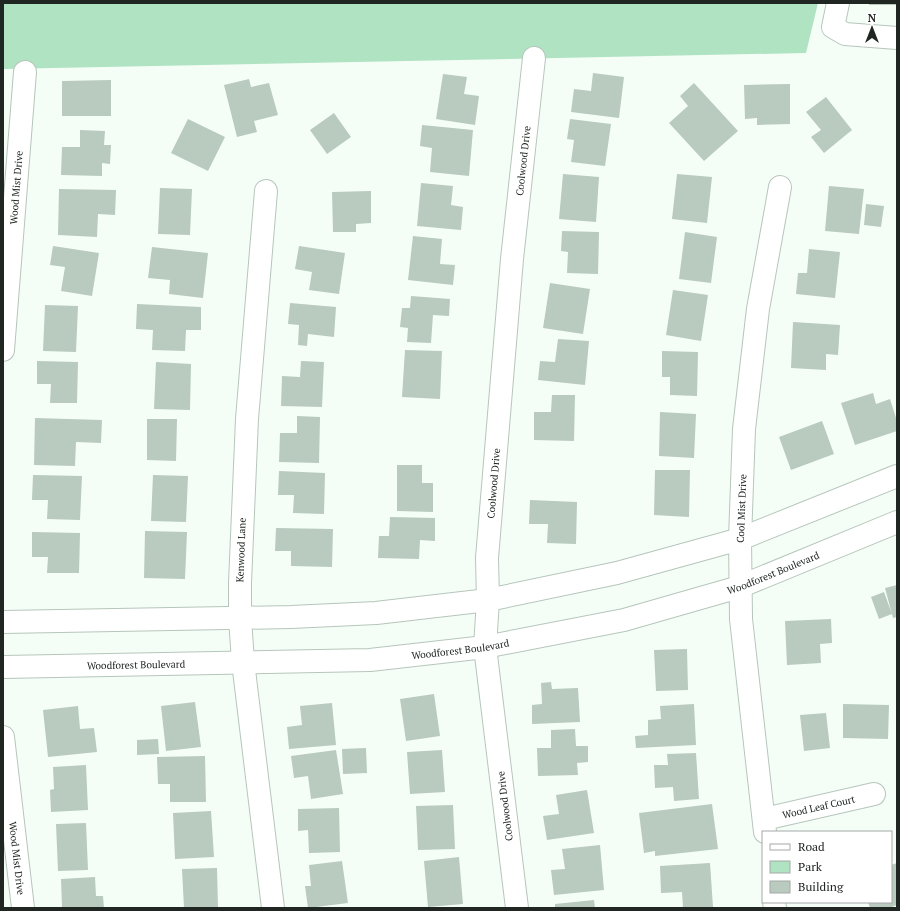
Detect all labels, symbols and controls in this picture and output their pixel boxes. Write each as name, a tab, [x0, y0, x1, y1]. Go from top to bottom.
north arrow	[852, 8, 892, 48]
text: N	[868, 11, 877, 25]
street label: Coolwood Drive	[512, 125, 533, 196]
street label: Wood Mist Drive	[6, 150, 25, 225]
street label: Coolwood Drive	[484, 448, 503, 519]
street label: Cool Mist Drive	[733, 474, 749, 543]
street label: Kenwood Lane	[233, 517, 249, 583]
street label: Woodforest Boulevard	[725, 548, 822, 597]
street label: Woodforest Boulevard	[411, 636, 511, 662]
street label: Woodforest Boulevard	[87, 657, 186, 672]
street label: Coolwood Drive	[494, 770, 516, 842]
street label: Wood Leaf Court	[781, 792, 857, 821]
street label: Wood Mist Drive	[6, 821, 28, 896]
legend	[762, 831, 892, 903]
text: Road	[798, 839, 825, 854]
text: Park	[798, 859, 823, 874]
text: Building	[798, 879, 844, 894]

